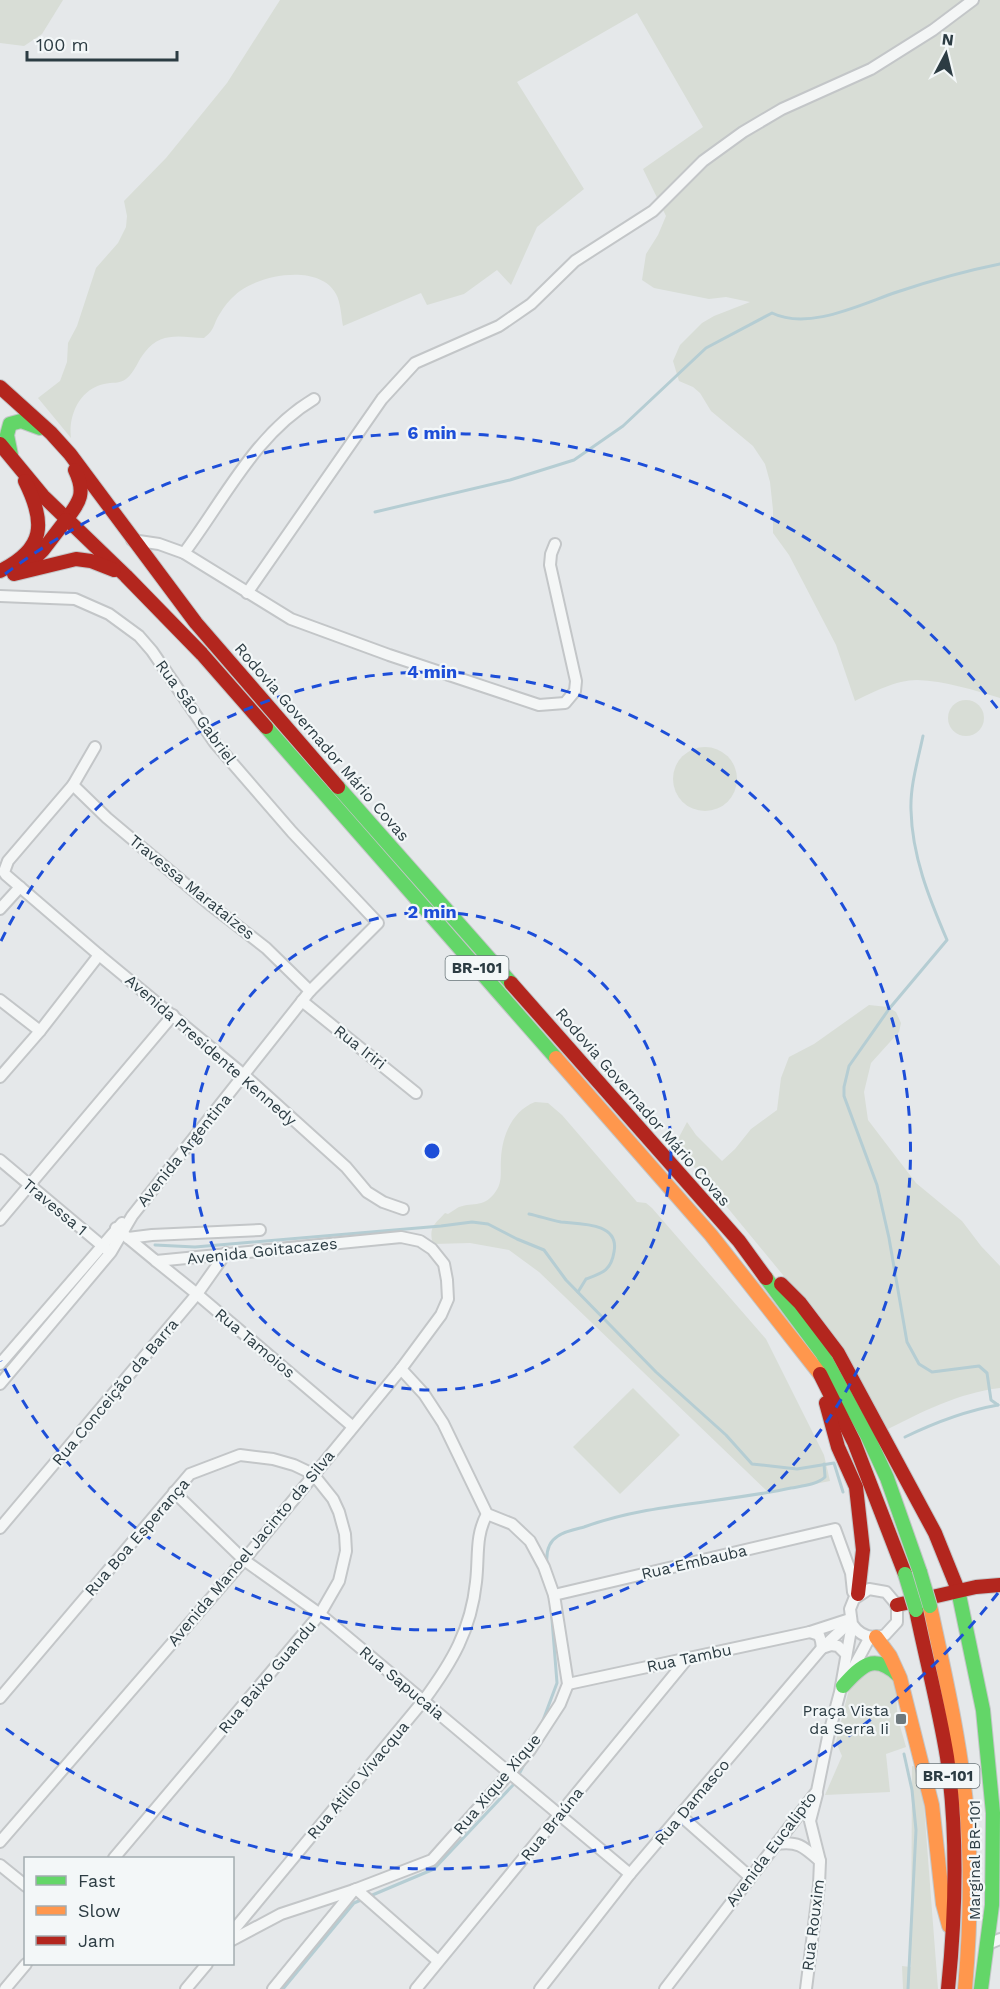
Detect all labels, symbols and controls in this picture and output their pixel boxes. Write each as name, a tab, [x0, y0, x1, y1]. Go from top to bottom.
scale bar	[27, 24, 177, 62]
north arrow	[916, 24, 976, 84]
text: N	[941, 29, 955, 50]
text: 100 m	[36, 34, 89, 55]
text: 6 min	[407, 422, 457, 443]
street label: Rodovia Governador Mário Covas	[231, 639, 413, 845]
street label: Rua São Gabriel	[152, 656, 240, 768]
text: 4 min	[407, 661, 457, 682]
street label: Travessa Marataízes	[125, 831, 259, 943]
text: 2 min	[407, 901, 457, 922]
road number: BR-101	[446, 956, 508, 980]
street label: Avenida Presidente Kennedy	[121, 970, 301, 1130]
street label: Rodovia Governador Mário Covas	[552, 1004, 734, 1210]
street label: Rua Iriri	[330, 1021, 390, 1073]
street label: Avenida Argentina	[133, 1090, 235, 1210]
centre of rings	[422, 1141, 442, 1161]
street label: Travessa 1	[19, 1175, 91, 1239]
street label: Avenida Goitacazes	[186, 1234, 338, 1268]
street label: Rua Tamoios	[211, 1304, 299, 1382]
street label: Rua Conceição da Barra	[48, 1315, 182, 1469]
street label: Avenida Manoel Jacinto da Silva	[163, 1446, 339, 1650]
street label: Rua Boa Esperança	[81, 1474, 193, 1600]
street label: Rua Embauba	[639, 1541, 749, 1583]
street label: Rua Baixo Guandu	[214, 1617, 320, 1737]
street label: Rua Tambu	[645, 1640, 733, 1676]
street label: Rua Sapucaia	[356, 1642, 448, 1724]
place label: Praça Vista da Serra Ii	[803, 1701, 889, 1738]
marker: Praça Vista da Serra Ii	[894, 1712, 908, 1726]
street label: Rua Atilio Vivacqua	[303, 1717, 413, 1843]
street label: Rua Xique Xique	[449, 1730, 545, 1838]
street label: Rua Damasco	[651, 1755, 733, 1849]
road number: BR-101	[916, 1764, 980, 1788]
street label: Rua Braúna	[517, 1783, 587, 1865]
street label: Avenida Eucalipto	[722, 1788, 820, 1910]
street label: Marginal BR-101	[965, 1800, 984, 1920]
legend	[24, 1857, 234, 1965]
text: Fast	[78, 1870, 116, 1891]
street label: Rua Rouxim	[798, 1878, 828, 1972]
text: Slow	[78, 1900, 121, 1921]
text: Jam	[78, 1930, 115, 1951]

